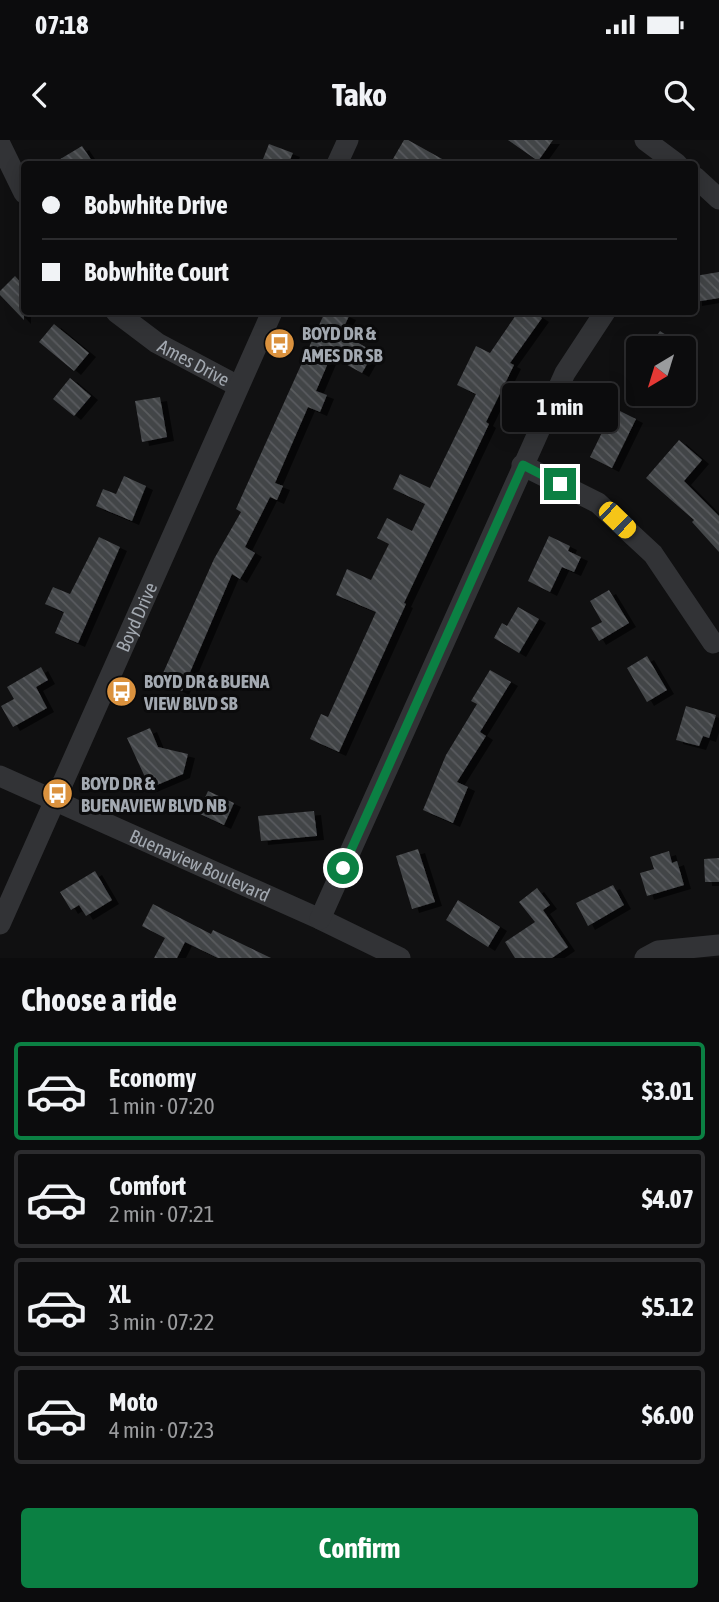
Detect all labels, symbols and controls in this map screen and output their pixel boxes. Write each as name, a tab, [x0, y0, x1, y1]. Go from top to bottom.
text: 07:18	[35, 10, 89, 40]
icon: back	[21, 76, 59, 114]
text: Tako	[332, 76, 387, 113]
icon: search	[660, 76, 698, 114]
text: Bobwhite Drive	[84, 190, 228, 220]
text: Bobwhite Court	[84, 257, 229, 287]
place label: BOYD DR & AMES DR SB	[301, 322, 382, 366]
bus stop icon: BOYD DR & AMES DR SB	[262, 327, 296, 361]
street label: Ames Drive	[154, 335, 233, 390]
north arrow	[626, 336, 696, 406]
map controls	[626, 336, 696, 406]
callout: 1 min	[502, 383, 618, 432]
text: 1 min	[537, 394, 583, 420]
route end	[544, 468, 576, 500]
car	[595, 498, 640, 542]
street label: Boyd Drive	[111, 579, 162, 655]
place label: BOYD DR & BUENA VIEW BLVD SB	[143, 670, 270, 714]
bus stop icon: BOYD DR & BUENA VIEW BLVD SB	[104, 675, 138, 709]
place label: BOYD DR & BUENAVIEW BLVD NB	[81, 772, 226, 816]
bus stop icon: BOYD DR & BUENAVIEW BLVD NB	[41, 777, 75, 811]
street label: Buenaview Boulevard	[127, 824, 273, 906]
route start	[327, 852, 359, 884]
text: Choose a ride	[21, 981, 177, 1018]
icon: car	[25, 1060, 88, 1123]
text: Economy	[109, 1063, 196, 1093]
text: $3.01	[642, 1076, 694, 1106]
text: 1 min · 07:20	[109, 1093, 215, 1119]
icon: car	[25, 1168, 88, 1231]
text: Comfort	[109, 1171, 186, 1201]
text: $4.07	[642, 1184, 694, 1214]
text: 2 min · 07:21	[109, 1201, 215, 1227]
icon: car	[25, 1276, 88, 1339]
text: XL	[109, 1279, 131, 1309]
text: $5.12	[642, 1292, 694, 1322]
text: 3 min · 07:22	[109, 1309, 215, 1335]
icon: car	[25, 1384, 88, 1447]
text: Moto	[109, 1387, 158, 1417]
text: $6.00	[642, 1400, 694, 1430]
text: 4 min · 07:23	[109, 1417, 215, 1443]
button: Confirm	[21, 1508, 698, 1588]

